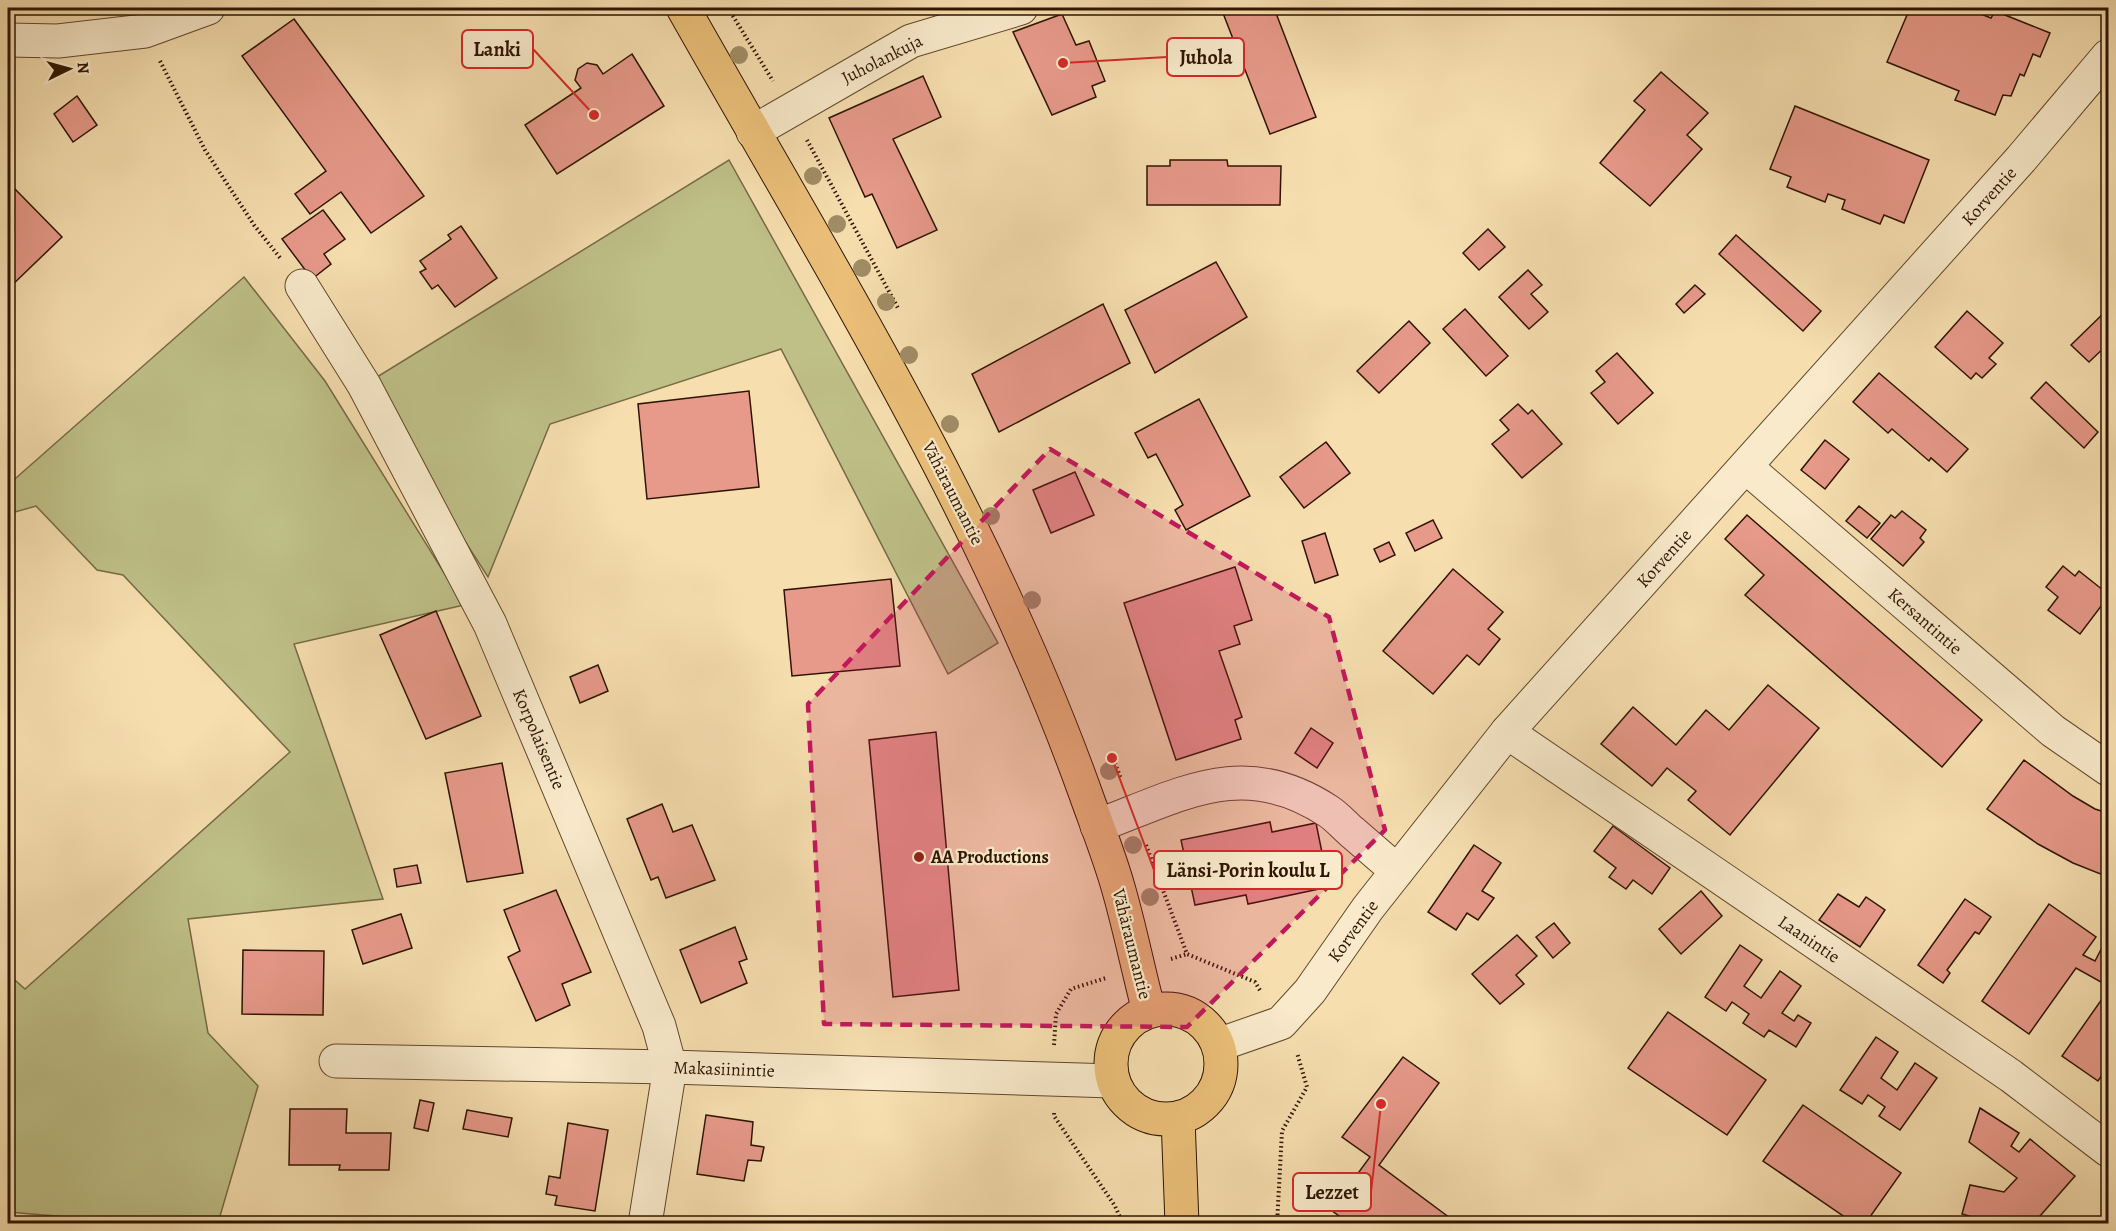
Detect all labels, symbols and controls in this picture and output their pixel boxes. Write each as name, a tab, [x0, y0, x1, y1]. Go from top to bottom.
street label: Juholankuja	[837, 28, 927, 90]
callout: Lanki	[462, 30, 533, 68]
text: Lanki	[473, 36, 521, 63]
callout: Juhola	[1167, 38, 1244, 76]
north arrow	[39, 39, 99, 99]
text: Juhola	[1179, 44, 1233, 71]
text: N	[71, 61, 94, 75]
street label: Korventie	[1956, 161, 2022, 231]
street label: Vähäraumantie	[916, 436, 989, 549]
street label: Korventie	[1631, 523, 1697, 593]
street label: Kersantintie	[1883, 582, 1967, 660]
street label: Korpolaisentie	[507, 685, 571, 793]
place label: AA Productions	[930, 845, 1049, 869]
marker: AA Productions	[912, 850, 926, 864]
callout: Länsi-Porin koulu L	[1154, 851, 1342, 889]
text: Länsi-Porin koulu L	[1166, 857, 1330, 884]
street label: Vähäraumantie	[1106, 885, 1157, 1002]
street label: Korventie	[1322, 895, 1384, 967]
street label: Laanintie	[1773, 910, 1845, 968]
street label: Makasiinintie	[673, 1055, 775, 1083]
callout: Lezzet	[1293, 1173, 1371, 1211]
text: Lezzet	[1305, 1179, 1359, 1206]

